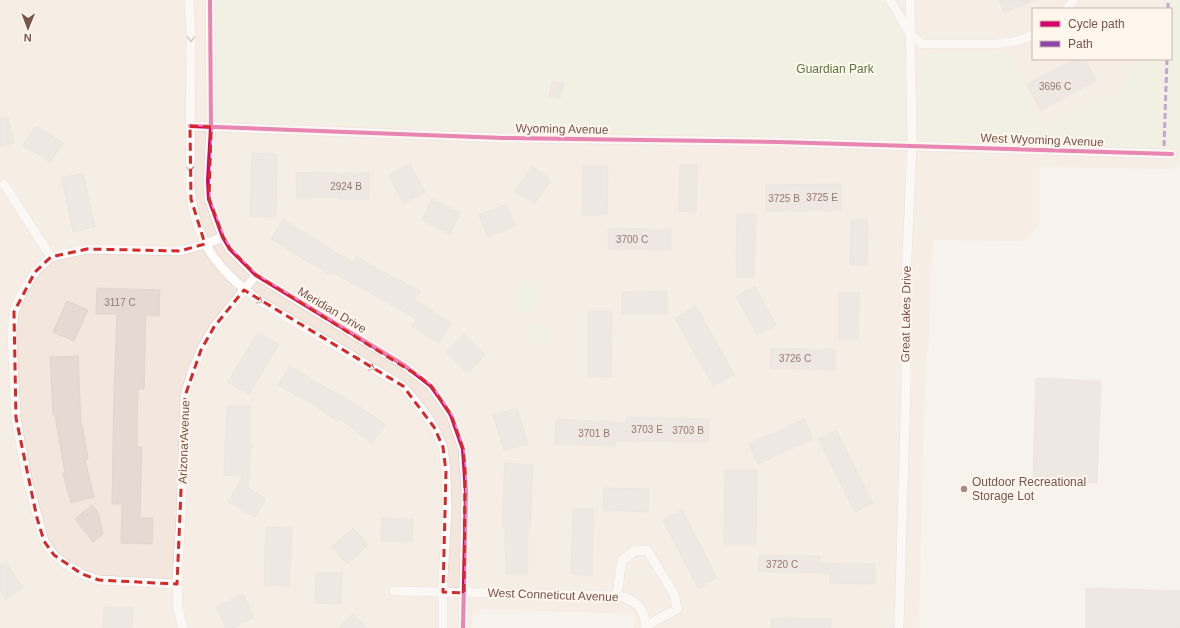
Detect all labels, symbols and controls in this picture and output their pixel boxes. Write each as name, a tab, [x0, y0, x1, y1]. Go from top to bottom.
north arrow	[8, 8, 48, 48]
legend	[1032, 8, 1172, 60]
text: Cycle path	[1068, 17, 1125, 31]
text: N	[24, 32, 32, 44]
one-way arrow	[187, 36, 195, 42]
text: Path	[1068, 37, 1093, 51]
park label: Guardian Park	[796, 62, 875, 76]
house number: 3696 C	[1039, 81, 1071, 92]
street label: Wyoming Avenue	[515, 121, 609, 137]
street label: West Wyoming Avenue	[980, 131, 1104, 149]
one-way arrow	[186, 166, 194, 172]
house number: 2924 B	[330, 181, 362, 192]
house number: 3725 E	[806, 192, 838, 203]
house number: 3725 B	[768, 193, 800, 204]
house number: 3700 C	[616, 234, 648, 245]
street label: Great Lakes Drive	[898, 265, 914, 362]
street label: Meridian Drive	[295, 284, 369, 336]
one-way arrow	[256, 296, 263, 303]
house number: 3117 C	[104, 297, 136, 308]
house number: 3726 C	[779, 353, 811, 364]
one-way arrow	[368, 363, 375, 370]
street label: Arizona Avenue	[176, 400, 192, 484]
house number: 3703 E	[631, 424, 663, 435]
house number: 3703 B	[672, 425, 704, 436]
house number: 3701 B	[578, 428, 610, 439]
place label: Outdoor Recreational Storage Lot	[972, 475, 1086, 503]
marker: Outdoor Recreational Storage Lot	[959, 484, 969, 494]
house number: 3720 C	[766, 559, 798, 570]
street label: West Conneticut Avenue	[487, 586, 619, 604]

